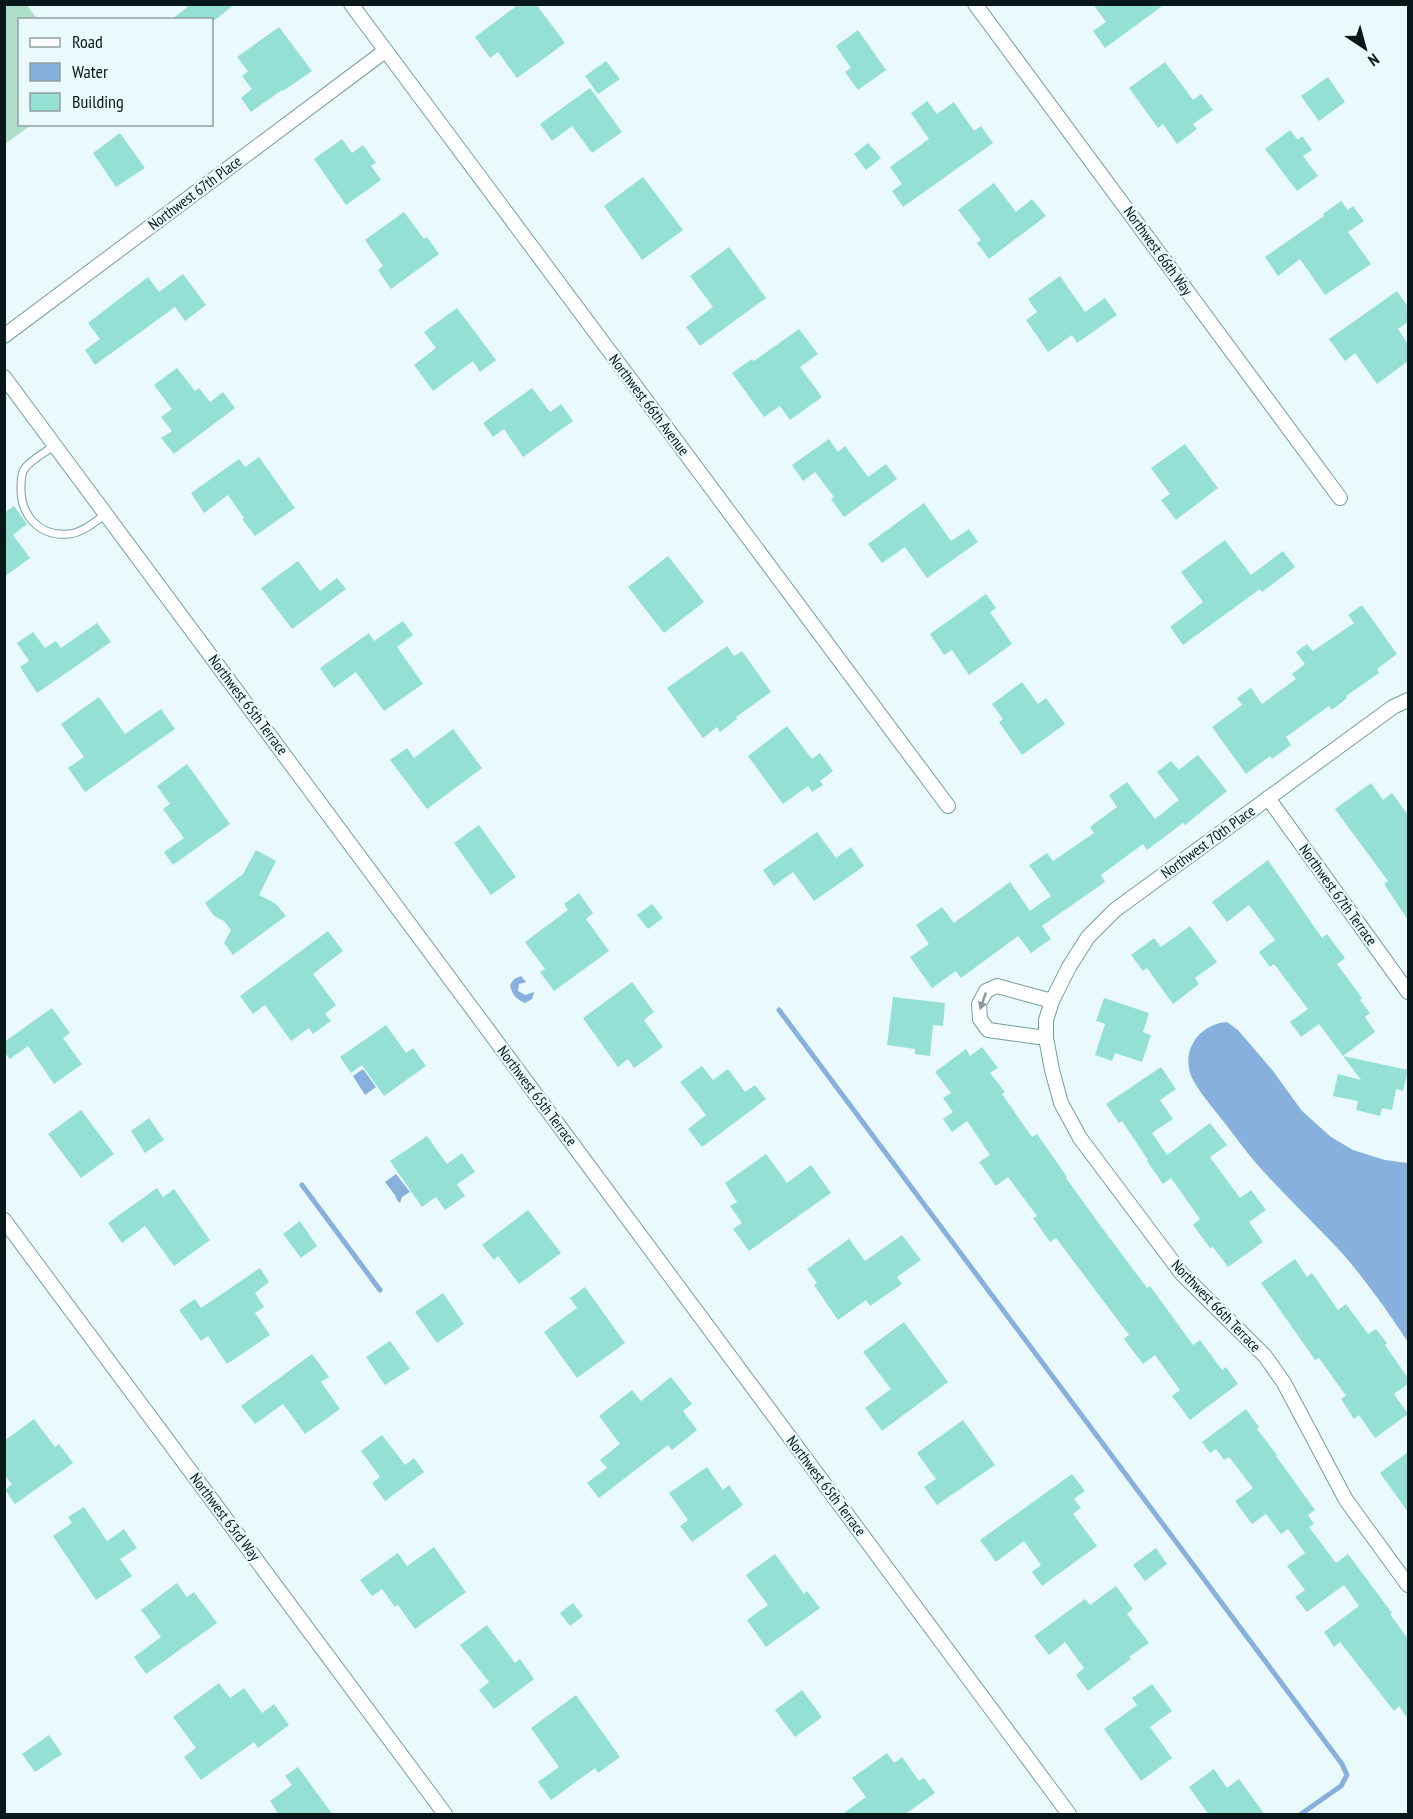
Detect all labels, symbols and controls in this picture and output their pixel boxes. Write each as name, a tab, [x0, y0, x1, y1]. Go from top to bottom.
legend	[18, 18, 213, 126]
north arrow	[1335, 18, 1395, 78]
text: Road	[72, 30, 103, 53]
text: N	[1364, 50, 1383, 71]
text: Water	[72, 60, 108, 83]
text: Building	[72, 90, 124, 113]
street label: Northwest 67th Place	[144, 151, 245, 234]
street label: Northwest 66th Way	[1120, 202, 1197, 299]
street label: Northwest 66th Avenue	[605, 350, 694, 459]
street label: Northwest 65th Terrace	[204, 651, 292, 759]
street label: Northwest 70th Place	[1157, 801, 1259, 882]
street label: Northwest 67th Terrace	[1295, 840, 1382, 949]
one-way arrow	[978, 992, 987, 1010]
street label: Northwest 65th Terrace	[493, 1042, 581, 1150]
street label: Northwest 66th Terrace	[1168, 1256, 1265, 1356]
street label: Northwest 65th Terrace	[782, 1432, 870, 1540]
street label: Northwest 63rd Way	[186, 1469, 265, 1565]

